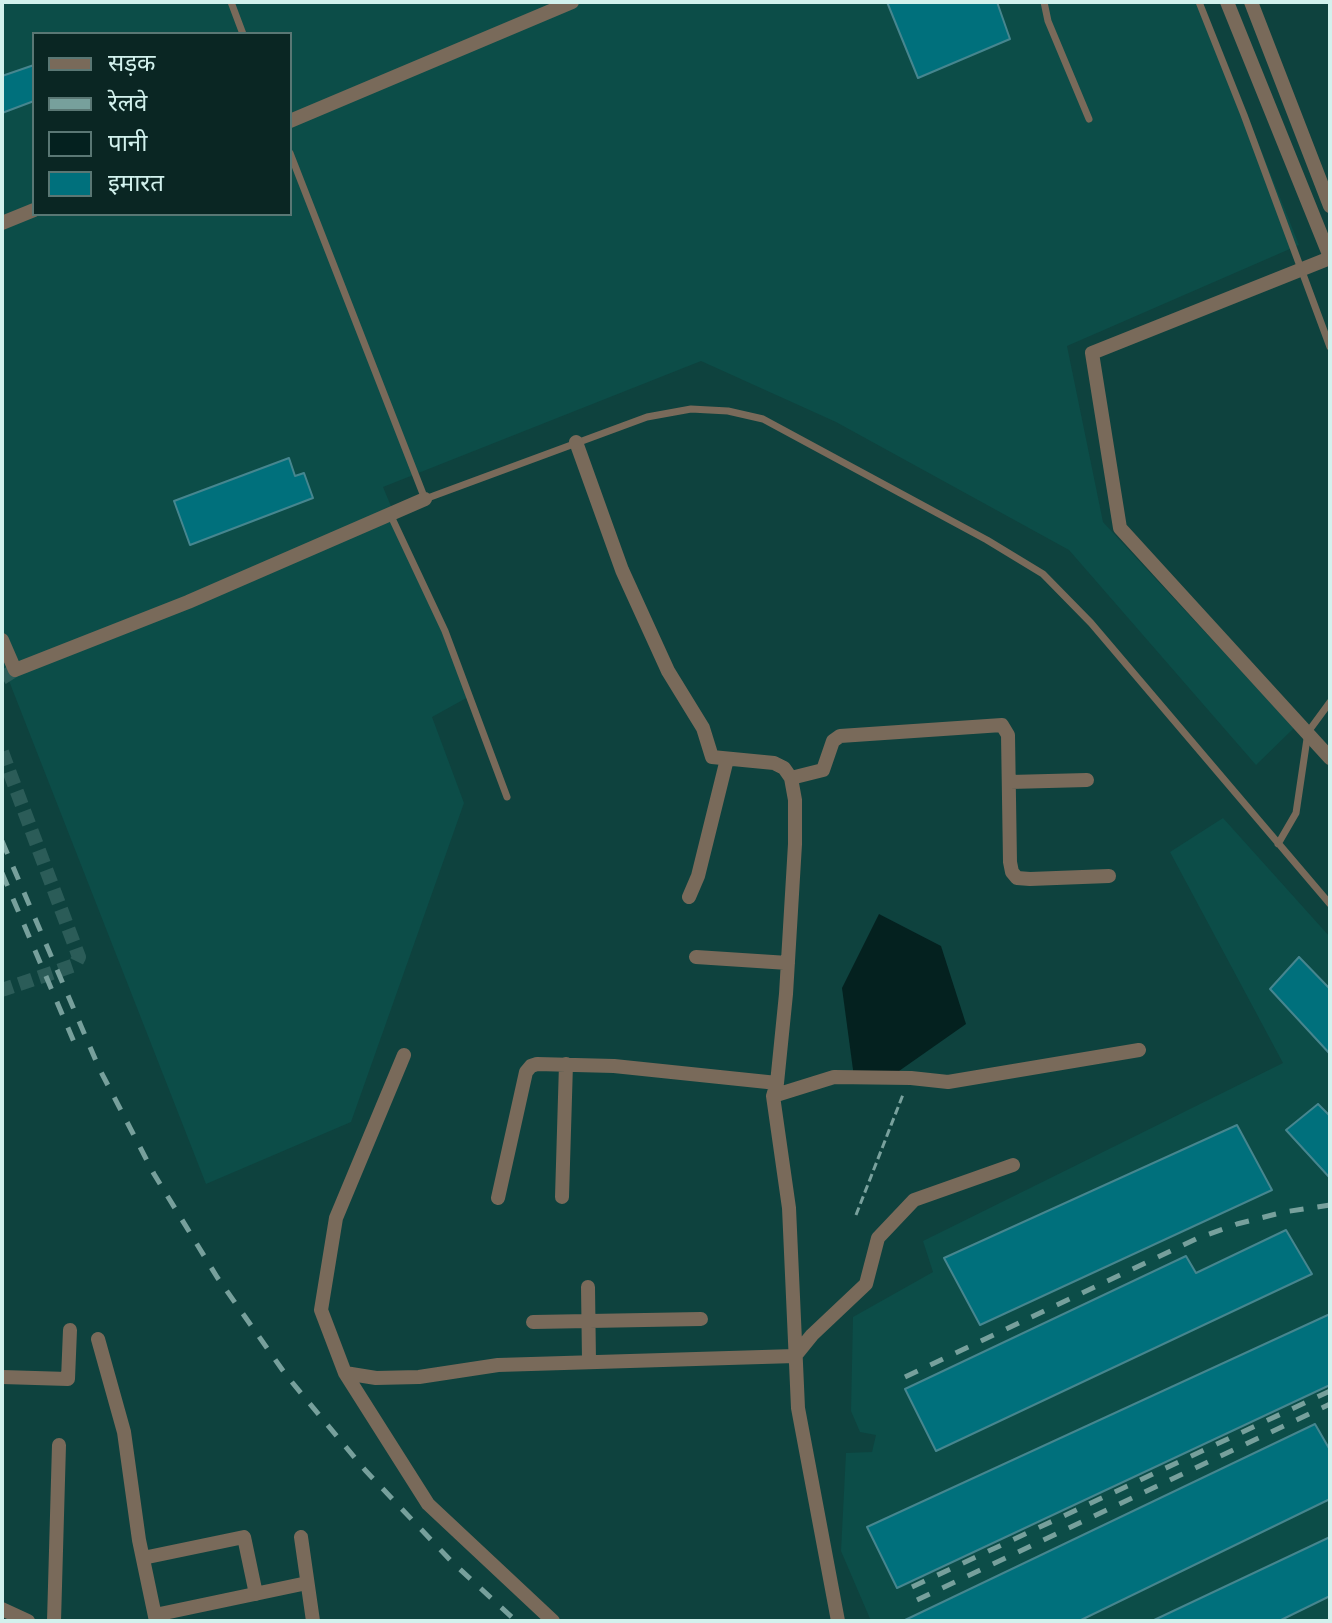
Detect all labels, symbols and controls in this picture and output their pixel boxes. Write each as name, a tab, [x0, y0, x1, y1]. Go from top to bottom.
legend	[32, 32, 292, 216]
text: सड़क	[108, 46, 156, 82]
text: रेलवे	[108, 86, 147, 122]
text: पानी	[108, 126, 147, 162]
text: इमारत	[108, 166, 164, 202]

